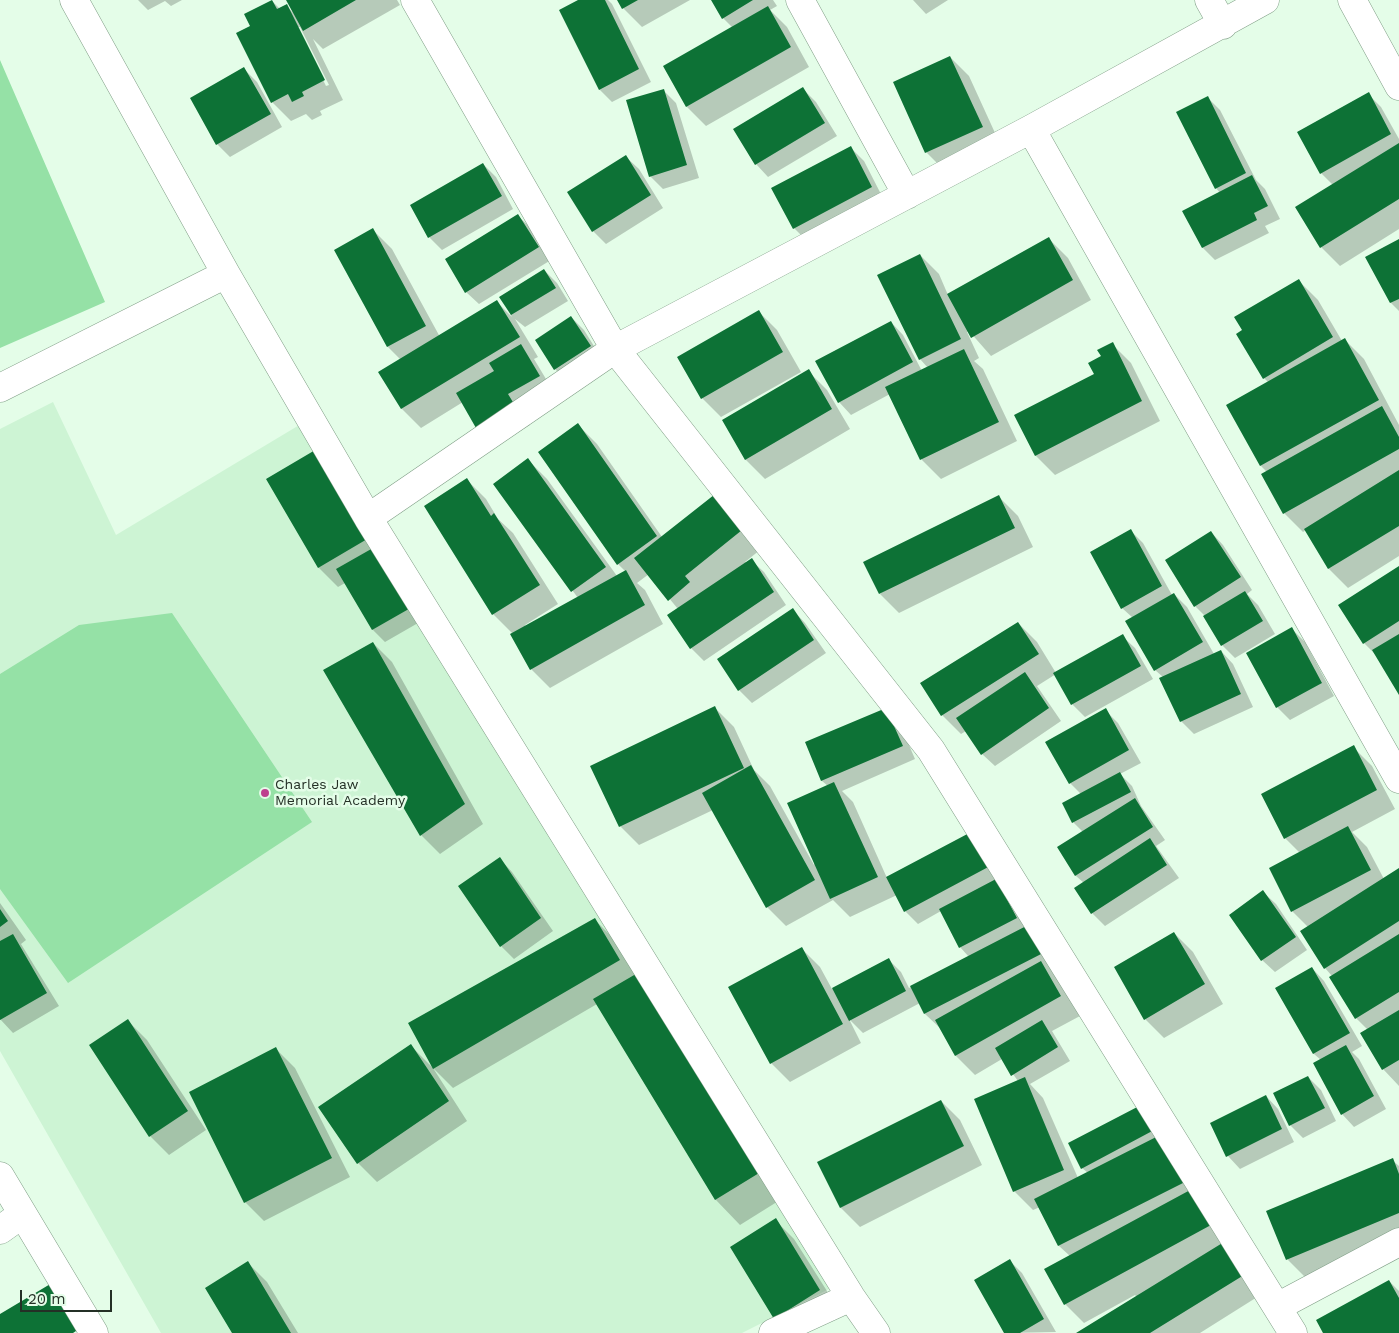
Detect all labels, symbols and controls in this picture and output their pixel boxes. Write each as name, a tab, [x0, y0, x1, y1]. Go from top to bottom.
place label: Charles Jaw Memorial Academy	[275, 777, 405, 810]
marker: Charles Jaw Memorial Academy	[259, 787, 271, 799]
scale bar	[22, 1280, 115, 1312]
text: 20 m	[28, 1290, 66, 1308]

